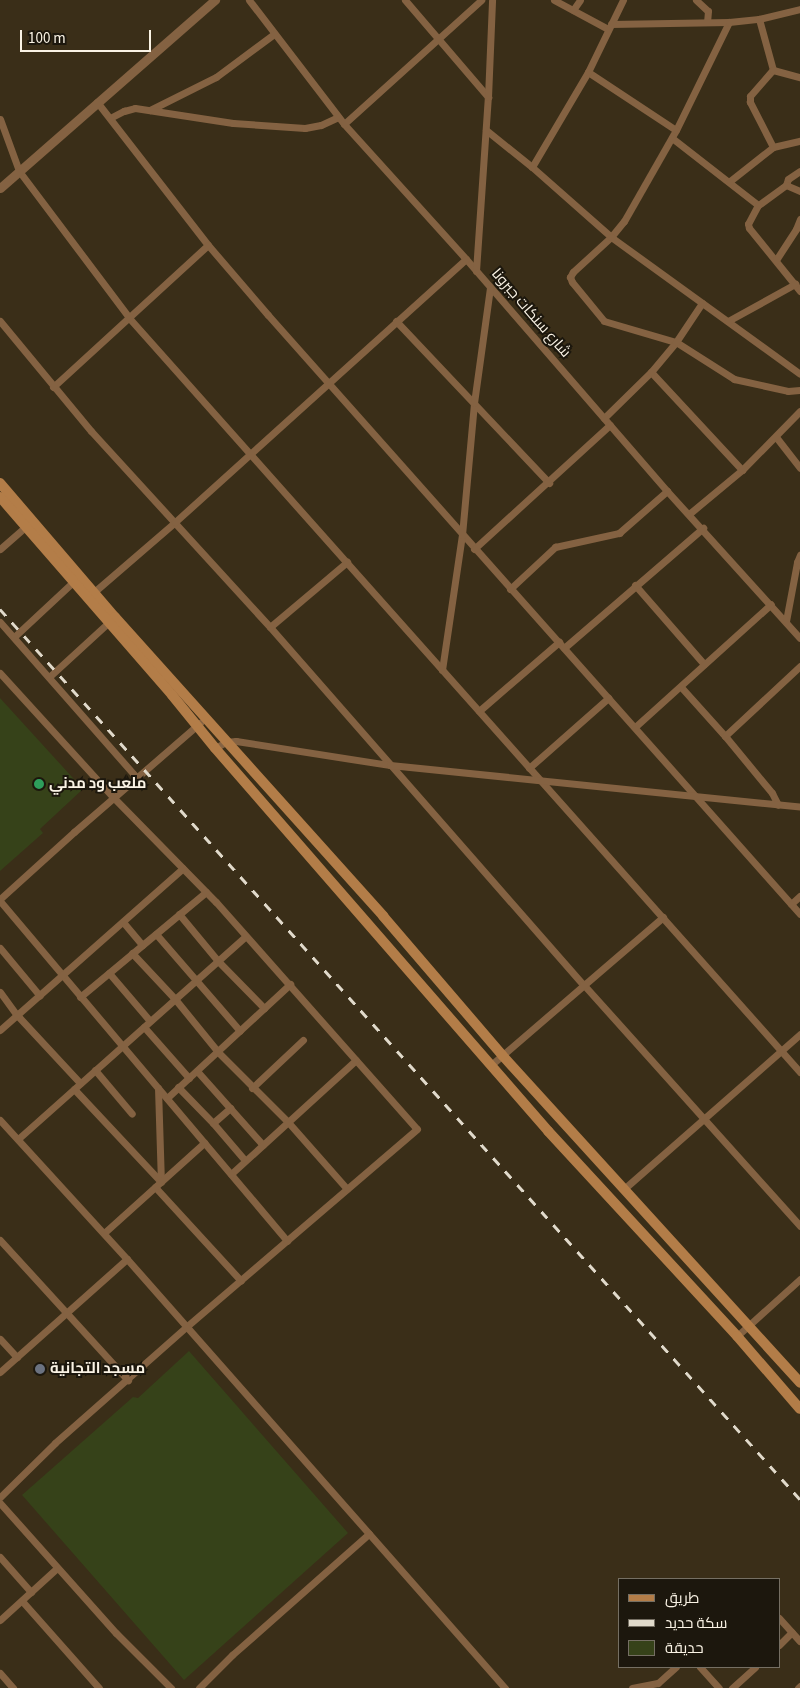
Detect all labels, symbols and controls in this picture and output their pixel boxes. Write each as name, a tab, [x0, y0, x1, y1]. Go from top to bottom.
scale bar	[22, 20, 154, 52]
text: 100 m	[28, 28, 66, 49]
street label: شارع سنكات جبرونا	[488, 265, 574, 361]
place label: ملعب ود مدني	[49, 775, 146, 793]
marker: ملعب ود مدني	[33, 778, 45, 790]
place label: مسجد التجانية	[50, 1360, 145, 1378]
marker: مسجد التجانية	[34, 1363, 46, 1375]
legend	[618, 1578, 780, 1668]
text: طريق	[665, 1588, 699, 1609]
text: سكة حديد	[665, 1613, 727, 1634]
text: حديقة	[665, 1638, 704, 1659]

